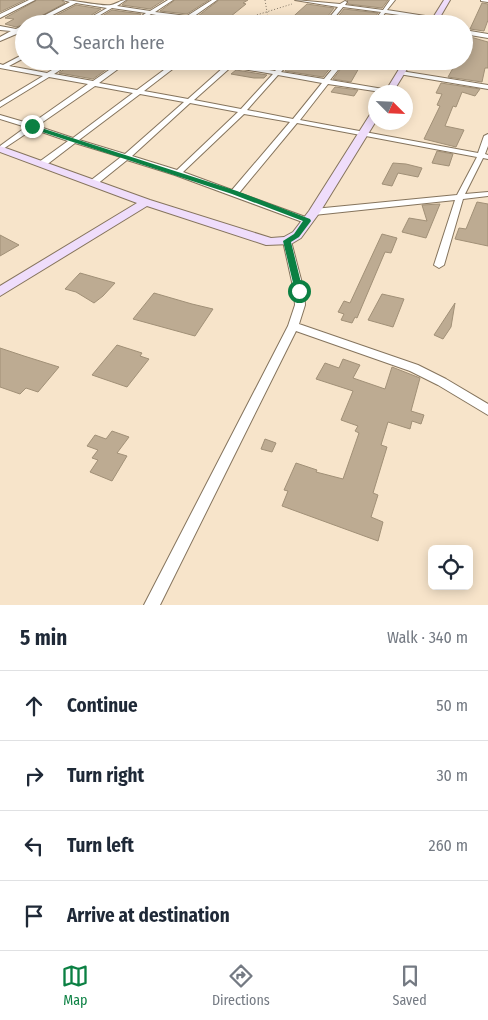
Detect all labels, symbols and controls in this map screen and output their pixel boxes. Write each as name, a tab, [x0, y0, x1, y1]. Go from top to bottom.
search box	[15, 15, 473, 70]
icon: search	[33, 29, 61, 57]
text: Search here	[73, 31, 165, 54]
north arrow	[368, 85, 413, 130]
route end	[21, 115, 44, 138]
route start	[288, 280, 311, 303]
map controls	[428, 545, 473, 590]
button: locate	[428, 545, 473, 590]
text: 5 min	[20, 625, 67, 651]
text: Walk · 340 m	[387, 628, 468, 647]
icon: ahead	[20, 692, 48, 720]
text: Continue	[67, 694, 138, 717]
text: 50 m	[436, 696, 468, 715]
icon: right	[20, 762, 48, 790]
text: Turn right	[67, 764, 144, 787]
text: 30 m	[436, 766, 468, 785]
icon: left	[20, 832, 48, 860]
text: Turn left	[67, 834, 134, 857]
text: 260 m	[429, 836, 468, 855]
icon: arrive	[20, 902, 48, 930]
text: Arrive at destination	[67, 904, 230, 927]
tab: Map	[61, 962, 89, 1009]
tab: Directions	[212, 962, 270, 1009]
tab: Saved	[392, 962, 427, 1009]

